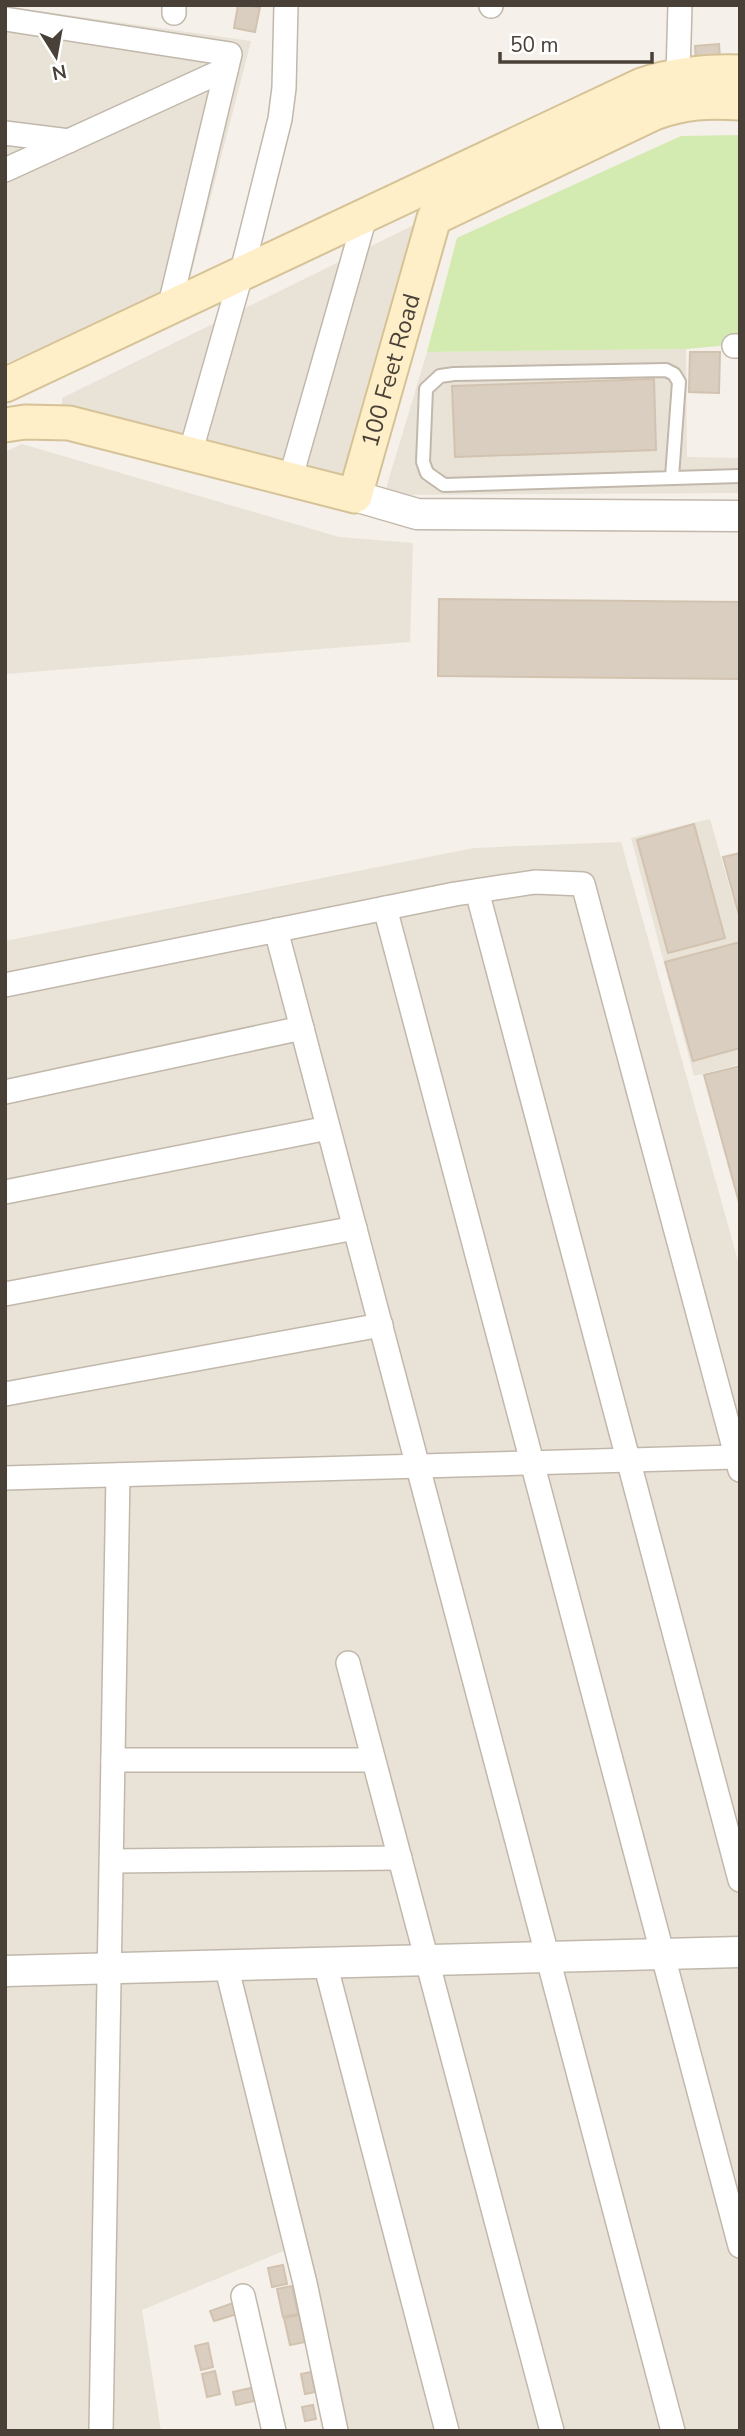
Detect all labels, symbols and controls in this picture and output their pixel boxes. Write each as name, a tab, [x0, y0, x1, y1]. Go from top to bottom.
north arrow	[21, 21, 91, 91]
scale bar	[500, 21, 652, 65]
text: 50 m	[510, 31, 559, 59]
text: N	[50, 58, 69, 86]
street label: 100 Feet Road	[354, 290, 428, 451]

